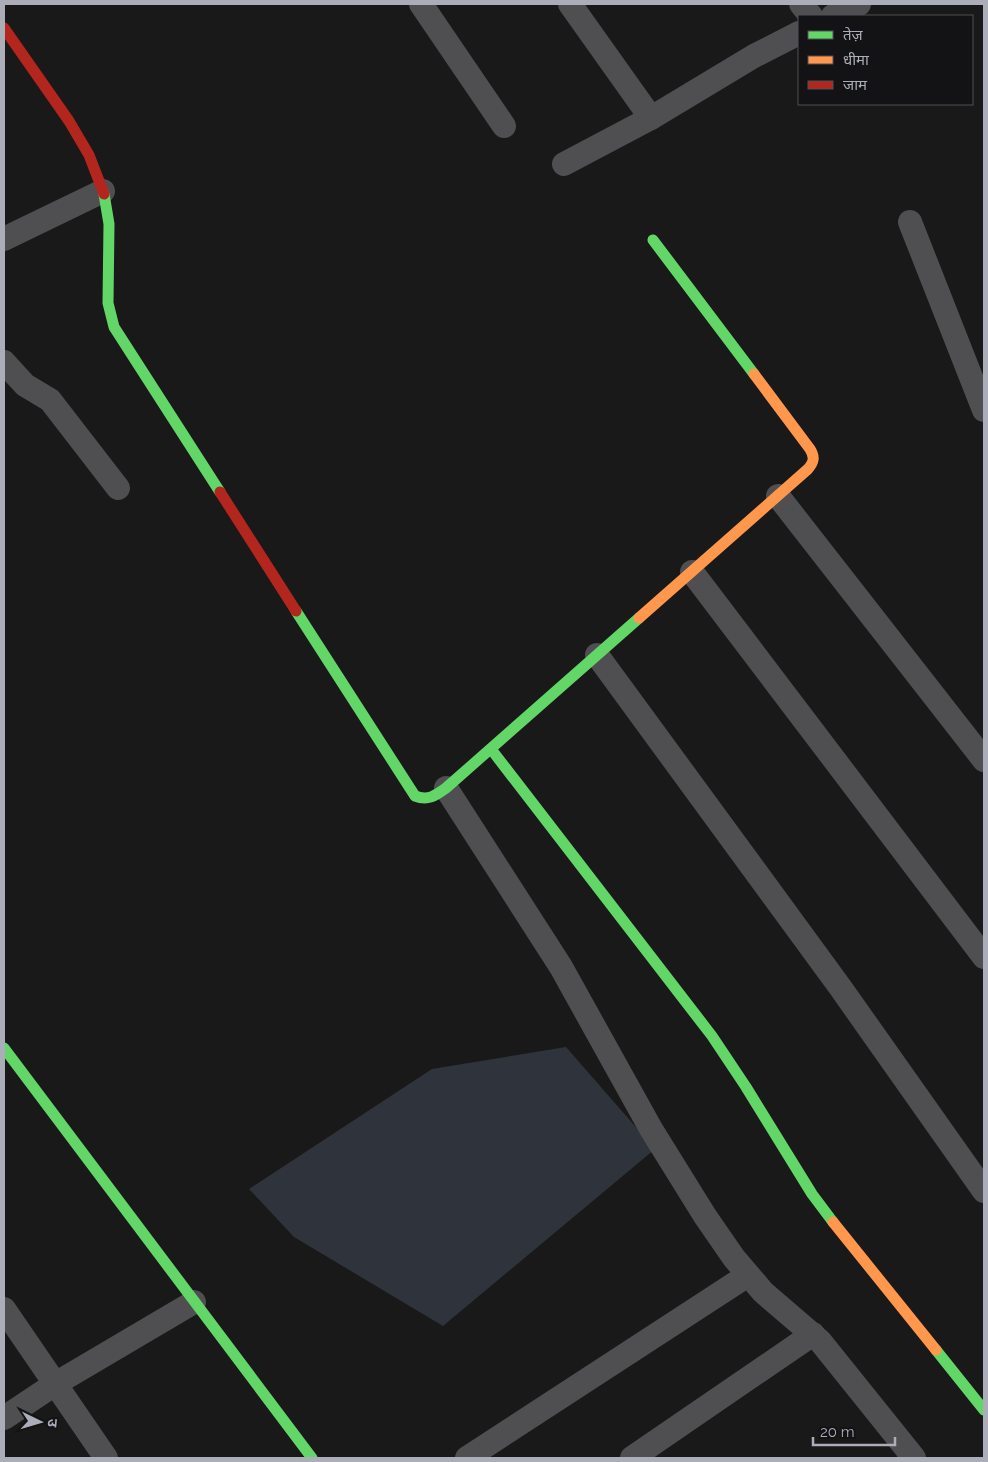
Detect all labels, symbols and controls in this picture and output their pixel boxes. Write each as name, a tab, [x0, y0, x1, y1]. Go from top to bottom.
legend	[798, 15, 973, 105]
text: तेज़	[843, 26, 864, 44]
text: धीमा	[843, 51, 870, 69]
text: जाम	[843, 76, 868, 94]
north arrow	[15, 1397, 65, 1447]
scale bar	[813, 1414, 896, 1446]
text: उ	[45, 1418, 61, 1429]
text: 20 m	[820, 1423, 855, 1441]

